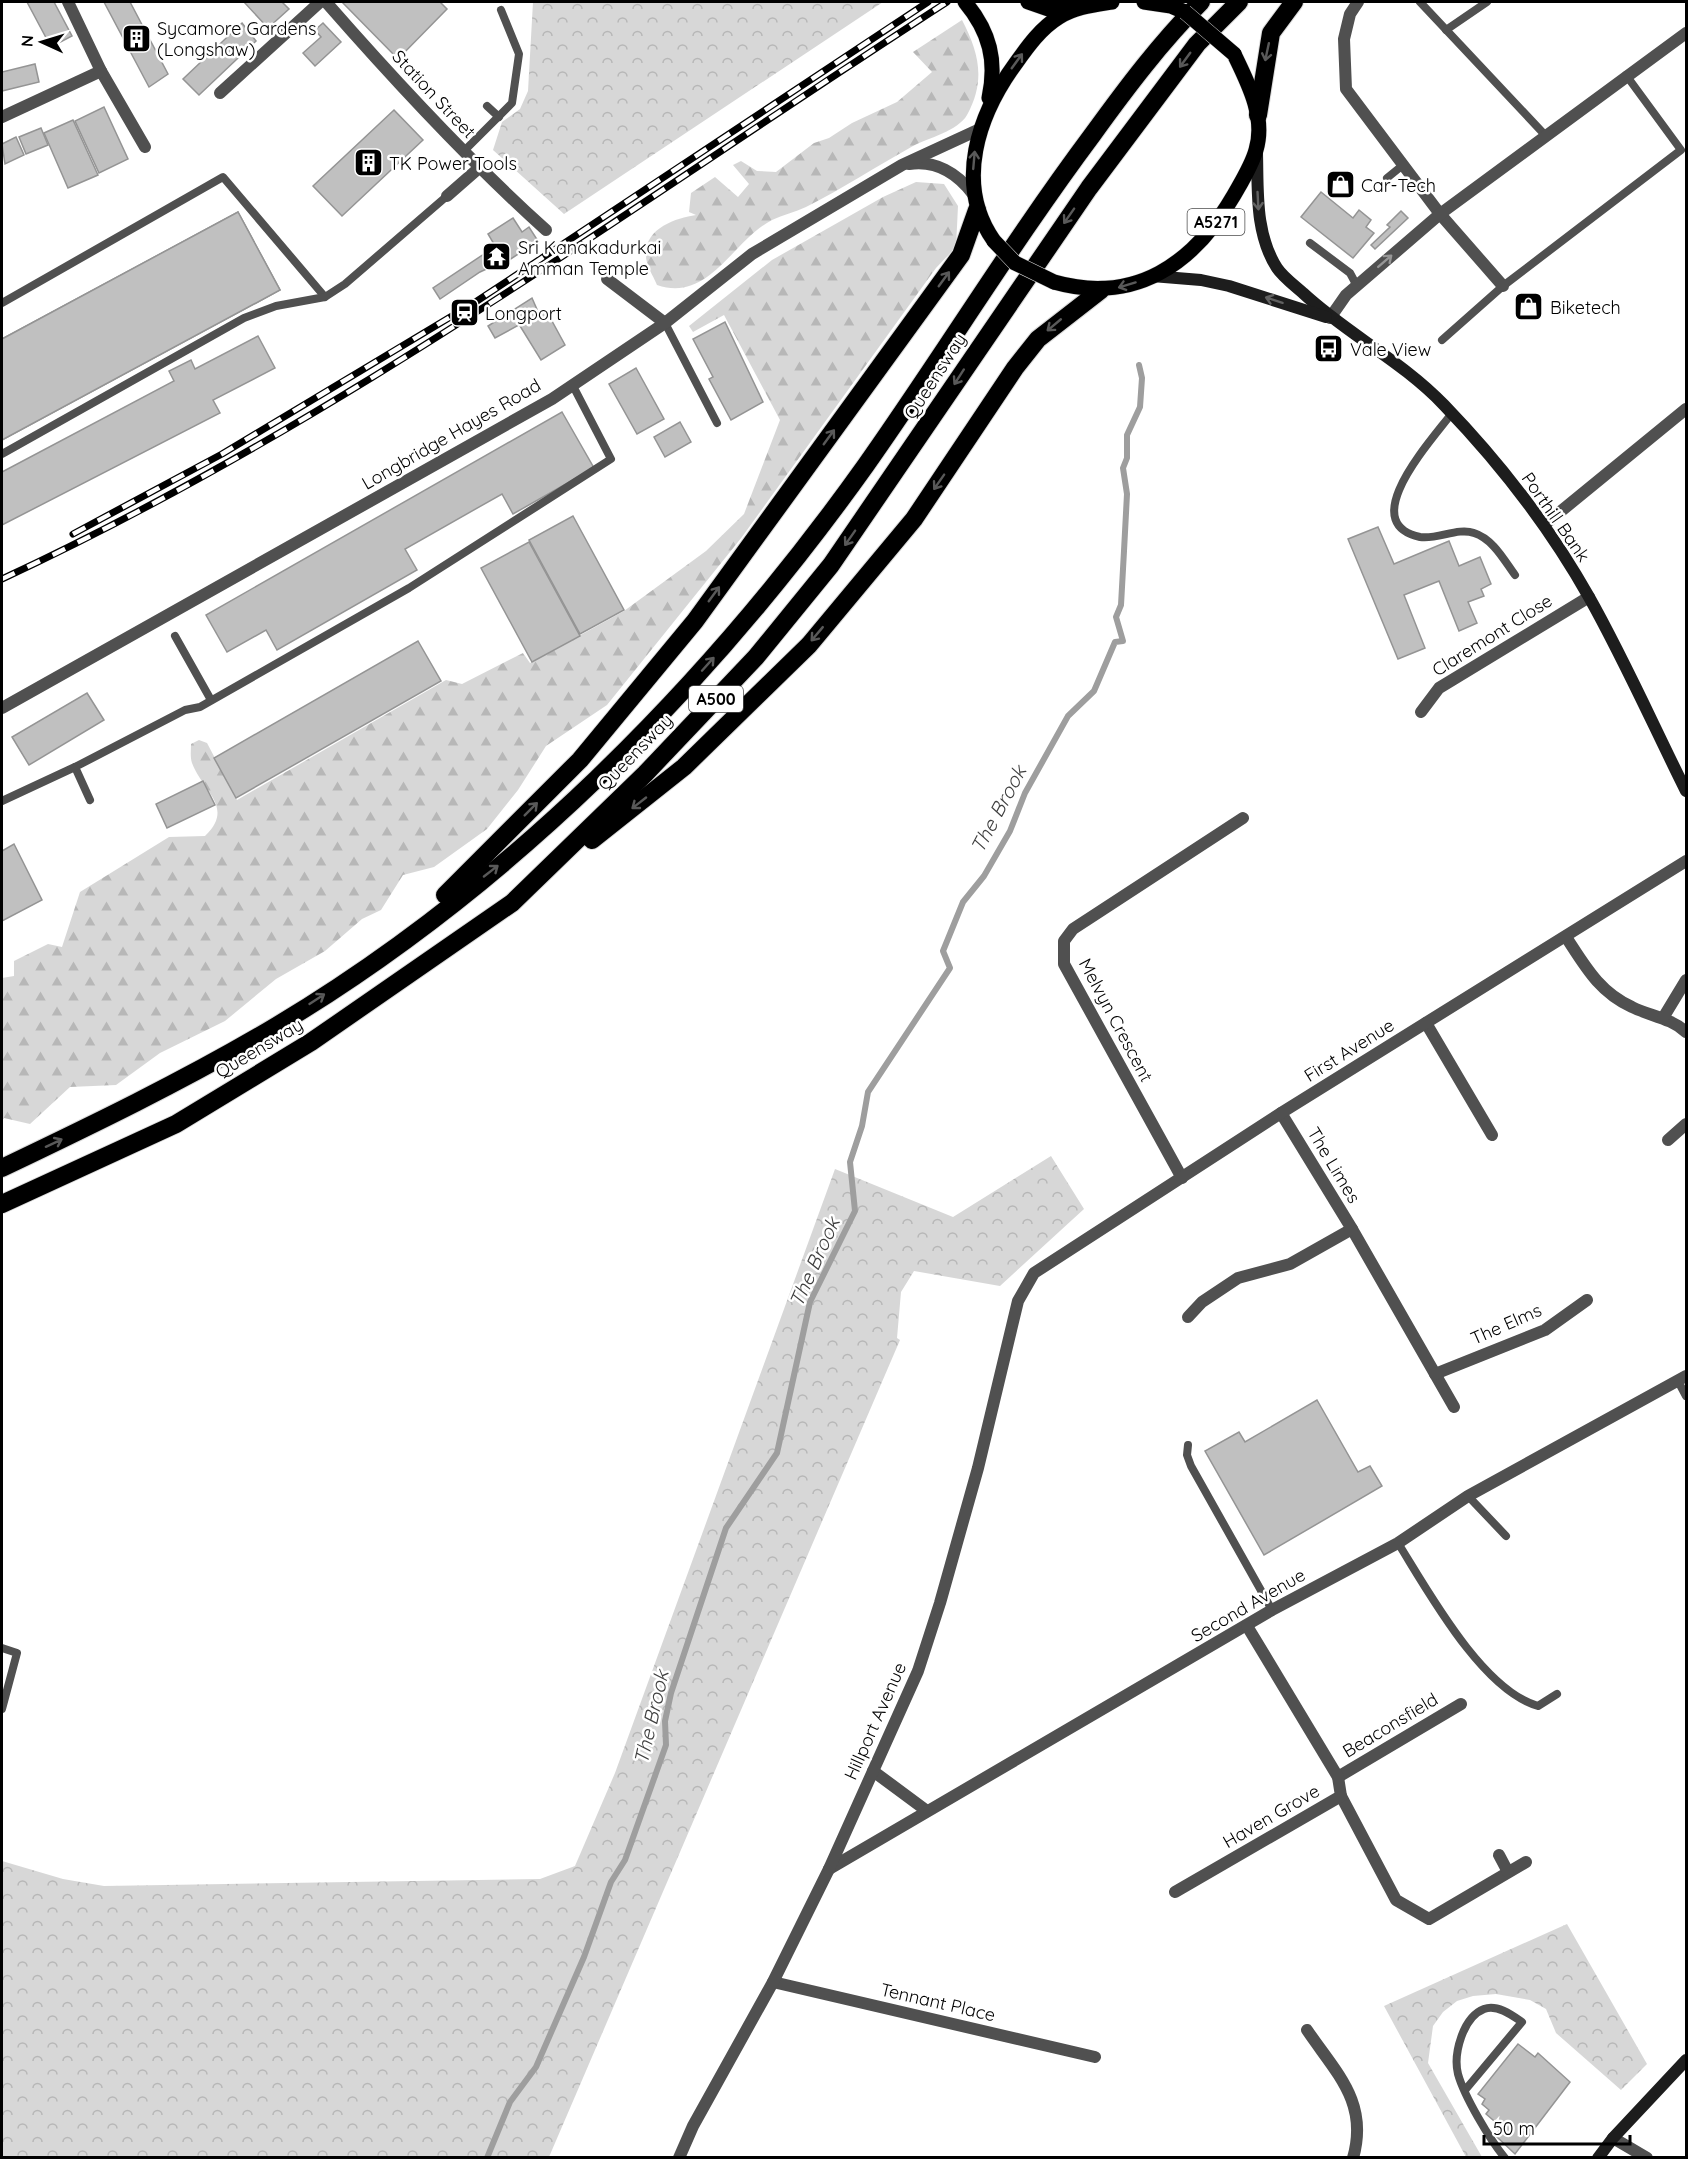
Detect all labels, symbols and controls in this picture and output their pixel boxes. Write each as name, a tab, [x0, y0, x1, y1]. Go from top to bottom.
north arrow	[12, 12, 72, 72]
place label: Sycamore Gardens (Longshaw)	[157, 17, 317, 61]
building icon: Sycamore Gardens (Longshaw)	[120, 22, 152, 54]
text: N	[17, 34, 37, 48]
one-way arrow	[1261, 42, 1272, 61]
street label: Station Street	[387, 45, 481, 143]
one-way arrow	[1179, 51, 1191, 67]
one-way arrow	[1011, 53, 1023, 69]
building icon: TK Power Tools	[352, 147, 384, 179]
one-way arrow	[969, 150, 980, 170]
place label: TK Power Tools	[389, 152, 517, 175]
shop icon: Car-Tech	[1324, 169, 1356, 201]
place label: Car-Tech	[1361, 174, 1436, 197]
one-way arrow	[1253, 190, 1264, 210]
one-way arrow	[1063, 208, 1075, 224]
road number: A5271	[1188, 209, 1244, 235]
place label: Sri Kanakadurkai Amman Temple	[518, 236, 661, 280]
temple icon: Sri Kanakadurkai Amman Temple	[481, 241, 513, 273]
one-way arrow	[1377, 254, 1392, 268]
one-way arrow	[938, 271, 950, 287]
one-way arrow	[1118, 280, 1137, 291]
shop icon: Biketech	[1513, 291, 1545, 323]
one-way arrow	[1265, 294, 1284, 305]
place label: Biketech	[1550, 296, 1621, 319]
station icon: Longport	[448, 297, 480, 329]
place label: Longport	[485, 302, 562, 325]
one-way arrow	[1046, 319, 1062, 332]
street label: Queensway	[899, 329, 971, 423]
bus stop icon: Vale View	[1313, 333, 1345, 365]
place label: Vale View	[1350, 338, 1431, 361]
one-way arrow	[953, 369, 966, 386]
street label: Longbridge Hayes Road	[357, 373, 545, 495]
one-way arrow	[823, 429, 836, 445]
street label: Porthill Bank	[1517, 468, 1595, 566]
one-way arrow	[933, 473, 945, 490]
one-way arrow	[843, 530, 856, 546]
one-way arrow	[708, 587, 721, 603]
street label: Claremont Close	[1428, 589, 1556, 681]
one-way arrow	[811, 626, 824, 642]
one-way arrow	[701, 657, 715, 672]
road number: A500	[689, 686, 743, 712]
street label: Queensway	[593, 709, 677, 795]
water label: The Brook	[965, 759, 1032, 857]
one-way arrow	[631, 797, 647, 810]
one-way arrow	[524, 802, 539, 816]
one-way arrow	[483, 865, 499, 878]
street label: Melvyn Crescent	[1074, 954, 1158, 1086]
one-way arrow	[308, 993, 325, 1005]
street label: Queensway	[211, 1013, 307, 1083]
street label: First Avenue	[1300, 1013, 1398, 1087]
street label: The Limes	[1302, 1123, 1366, 1207]
one-way arrow	[45, 1136, 63, 1148]
water label: The Brook	[783, 1211, 846, 1311]
street label: The Elms	[1467, 1298, 1545, 1350]
street label: Second Avenue	[1187, 1563, 1309, 1647]
street label: Hillport Avenue	[839, 1659, 911, 1783]
water label: The Brook	[628, 1666, 674, 1766]
street label: Beaconsfield	[1338, 1688, 1442, 1762]
street label: Haven Grove	[1218, 1779, 1324, 1853]
street label: Tennant Place	[878, 1978, 998, 2026]
scale bar	[1484, 2108, 1630, 2146]
text: 50 m	[1493, 2117, 1535, 2140]

